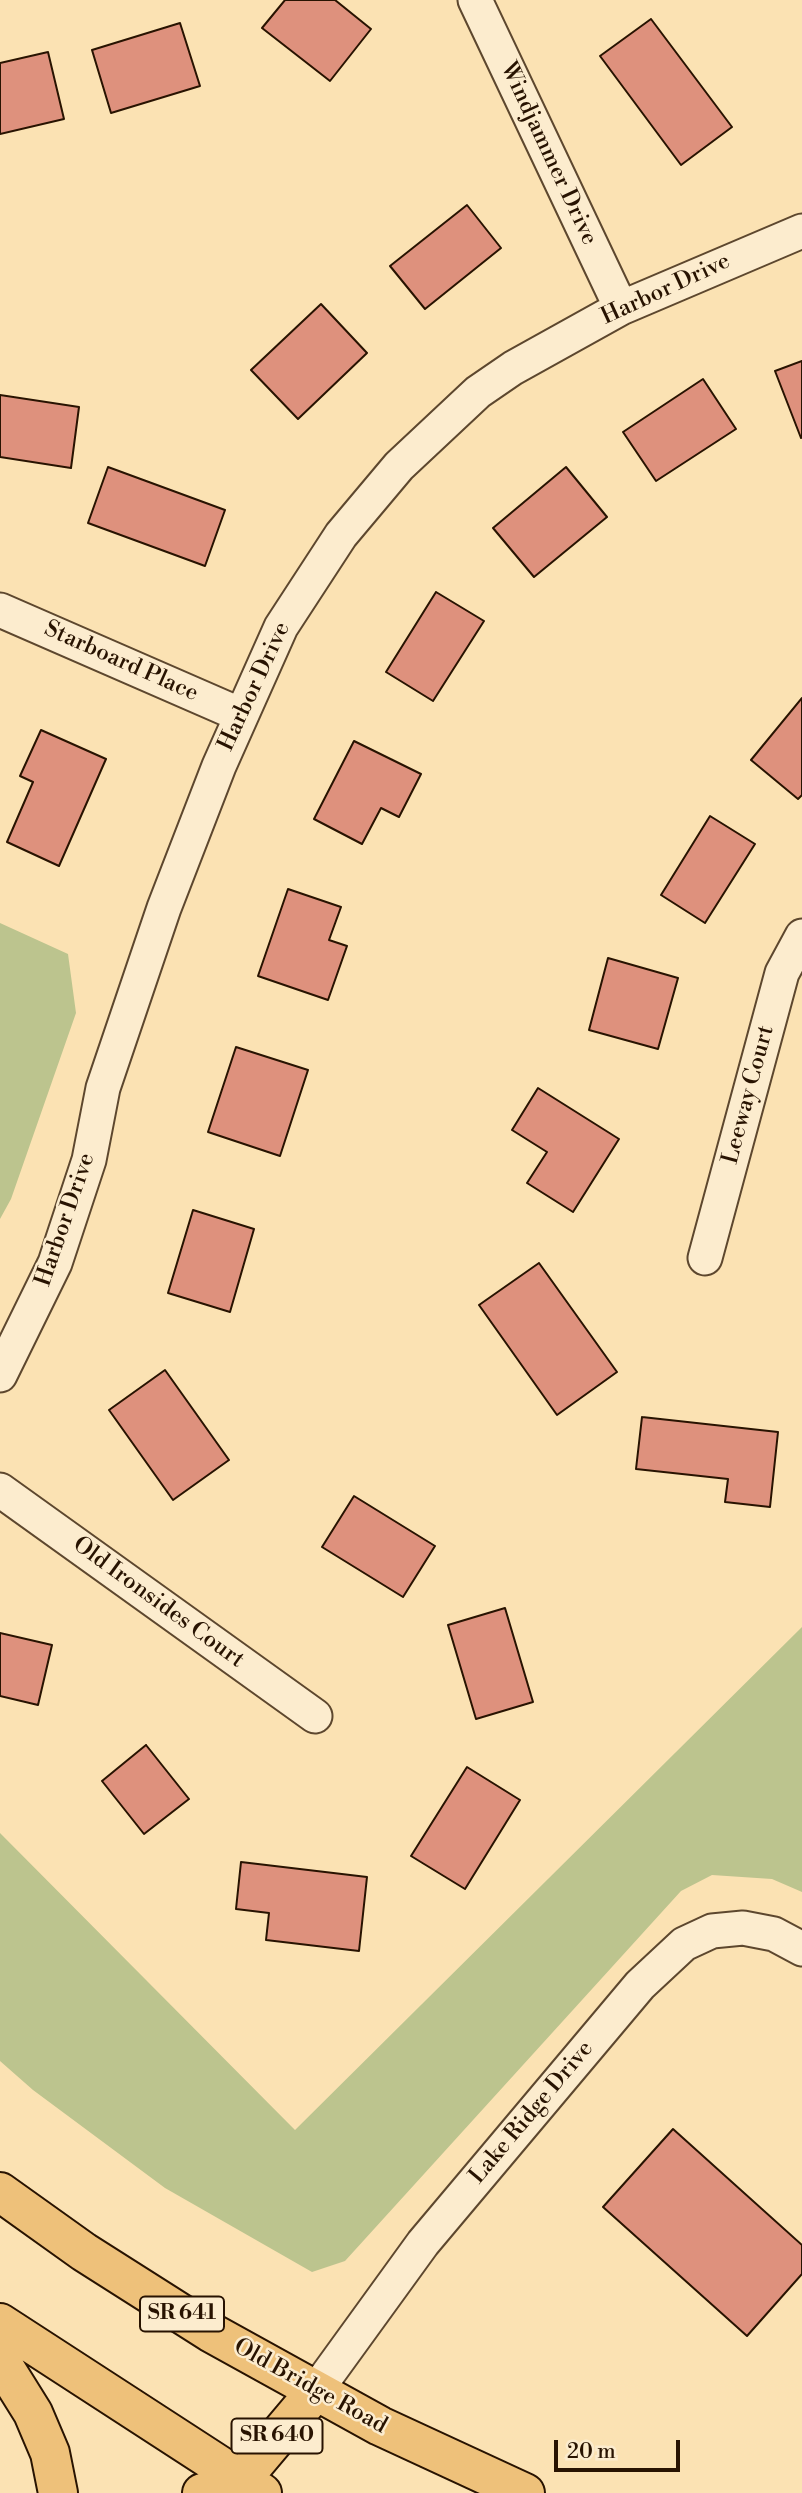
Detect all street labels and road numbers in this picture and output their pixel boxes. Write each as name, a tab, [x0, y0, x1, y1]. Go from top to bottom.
street label: Windjammer Drive	[494, 58, 602, 250]
street label: Harbor Drive	[597, 248, 735, 332]
street label: Starboard Place	[40, 616, 202, 708]
street label: Harbor Drive	[213, 618, 297, 756]
street label: Leeway Court	[717, 1023, 781, 1167]
street label: Harbor Drive	[30, 1150, 102, 1290]
street label: Old Ironsides Court	[67, 1531, 249, 1675]
street label: Lake Ridge Drive	[464, 2036, 600, 2190]
road number: SR 641	[140, 2296, 224, 2332]
street label: Old Bridge Road	[228, 2333, 392, 2441]
road number: SR 640	[232, 2418, 322, 2454]

